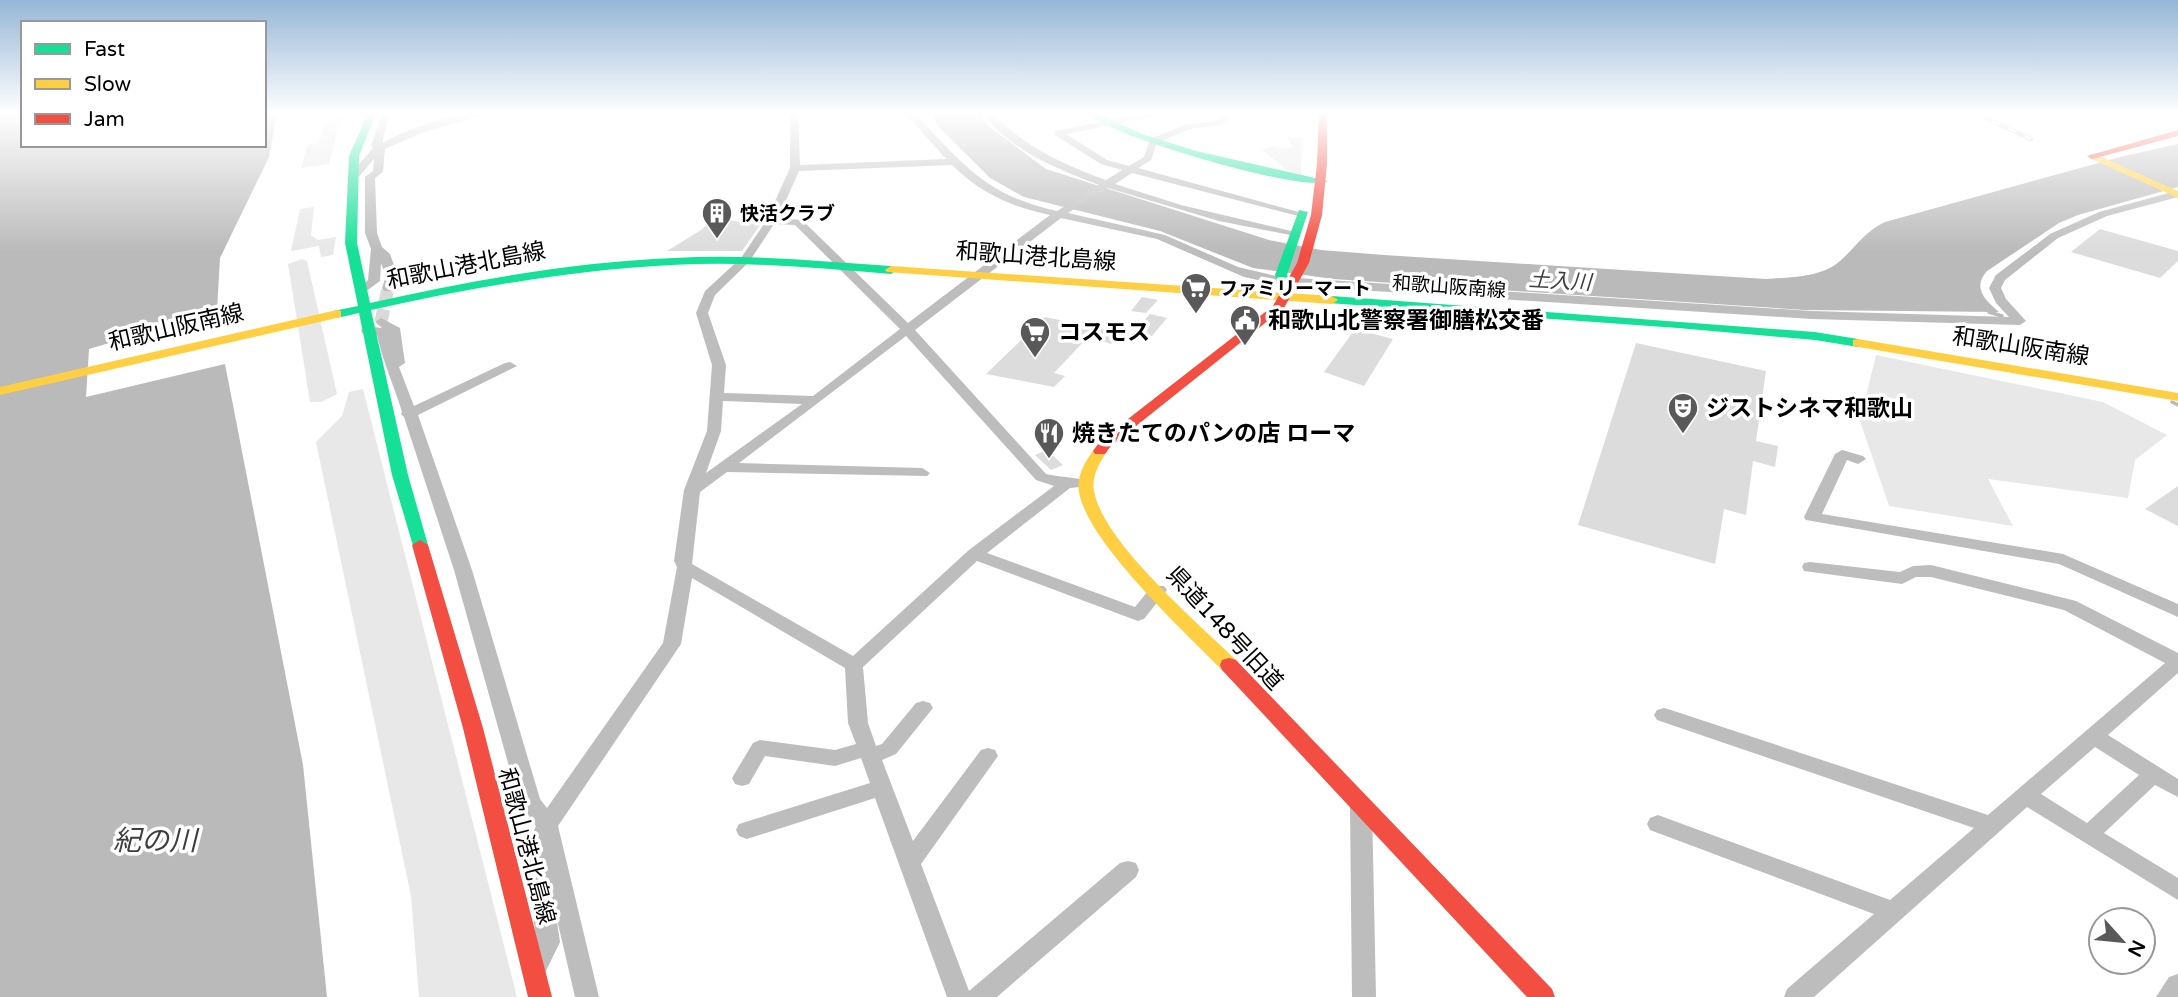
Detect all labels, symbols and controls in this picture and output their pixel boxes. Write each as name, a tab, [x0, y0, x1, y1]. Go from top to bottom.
legend	[21, 21, 266, 147]
text: Fast	[84, 37, 125, 62]
text: Slow	[84, 72, 132, 97]
text: Jam	[84, 107, 125, 132]
building icon: 快活クラブ	[700, 196, 734, 240]
place label: 快活クラブ	[740, 203, 835, 225]
street label: 和歌山港北島線	[384, 237, 548, 295]
street label: 和歌山港北島線	[955, 237, 1117, 277]
water label: 土入川	[1528, 267, 1594, 296]
supermarket icon: ファミリーマート	[1179, 271, 1213, 315]
street label: 和歌山阪南線	[1391, 272, 1507, 302]
place label: ファミリーマート	[1219, 278, 1371, 300]
street label: 和歌山阪南線	[106, 299, 247, 357]
public building icon: 和歌山北警察署御膳松交番	[1228, 303, 1262, 347]
place label: 和歌山北警察署御膳松交番	[1268, 307, 1544, 335]
supermarket icon: コスモス	[1018, 315, 1052, 359]
place label: コスモス	[1058, 319, 1150, 347]
street label: 和歌山阪南線	[1951, 322, 2091, 372]
theatre icon: ジストシネマ和歌山	[1666, 391, 1700, 435]
place label: ジストシネマ和歌山	[1706, 395, 1913, 423]
restaurant icon: 焼きたてのパンの店 ローマ	[1032, 416, 1066, 460]
place label: 焼きたてのパンの店 ローマ	[1072, 420, 1355, 448]
street label: 県道148号旧道	[1160, 561, 1289, 696]
street label: 和歌山港北島線	[492, 765, 560, 928]
water label: 紀の川	[113, 824, 200, 858]
north arrow	[2087, 906, 2157, 976]
text: N	[2123, 936, 2150, 960]

